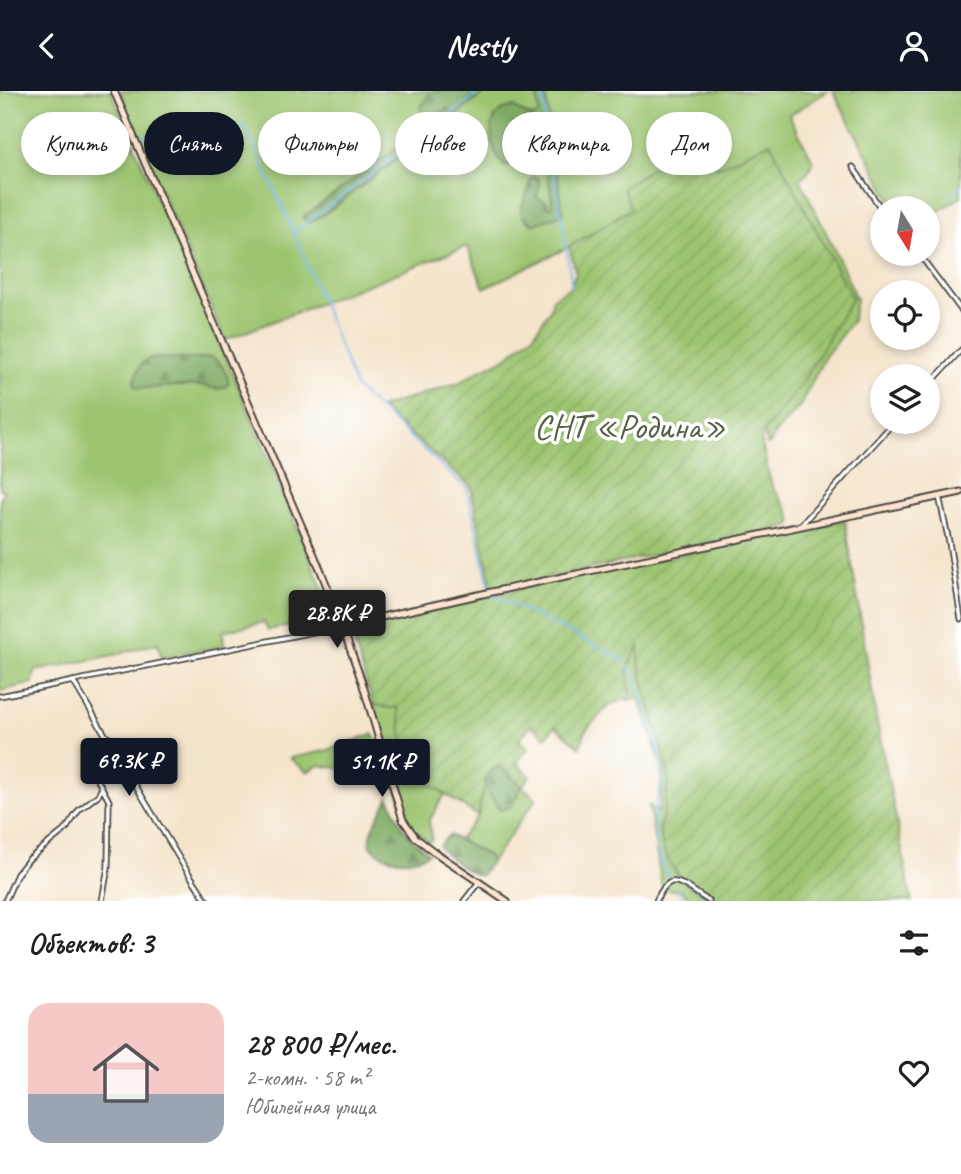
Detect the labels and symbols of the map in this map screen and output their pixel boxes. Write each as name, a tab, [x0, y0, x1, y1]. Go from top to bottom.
north arrow	[870, 196, 940, 266]
park label: СНТ «Родина»	[534, 404, 726, 449]
pin: 28.8K ₽	[272, 591, 402, 650]
pin: 69.3K ₽	[64, 739, 194, 798]
pin: 51.1K ₽	[317, 739, 447, 799]

